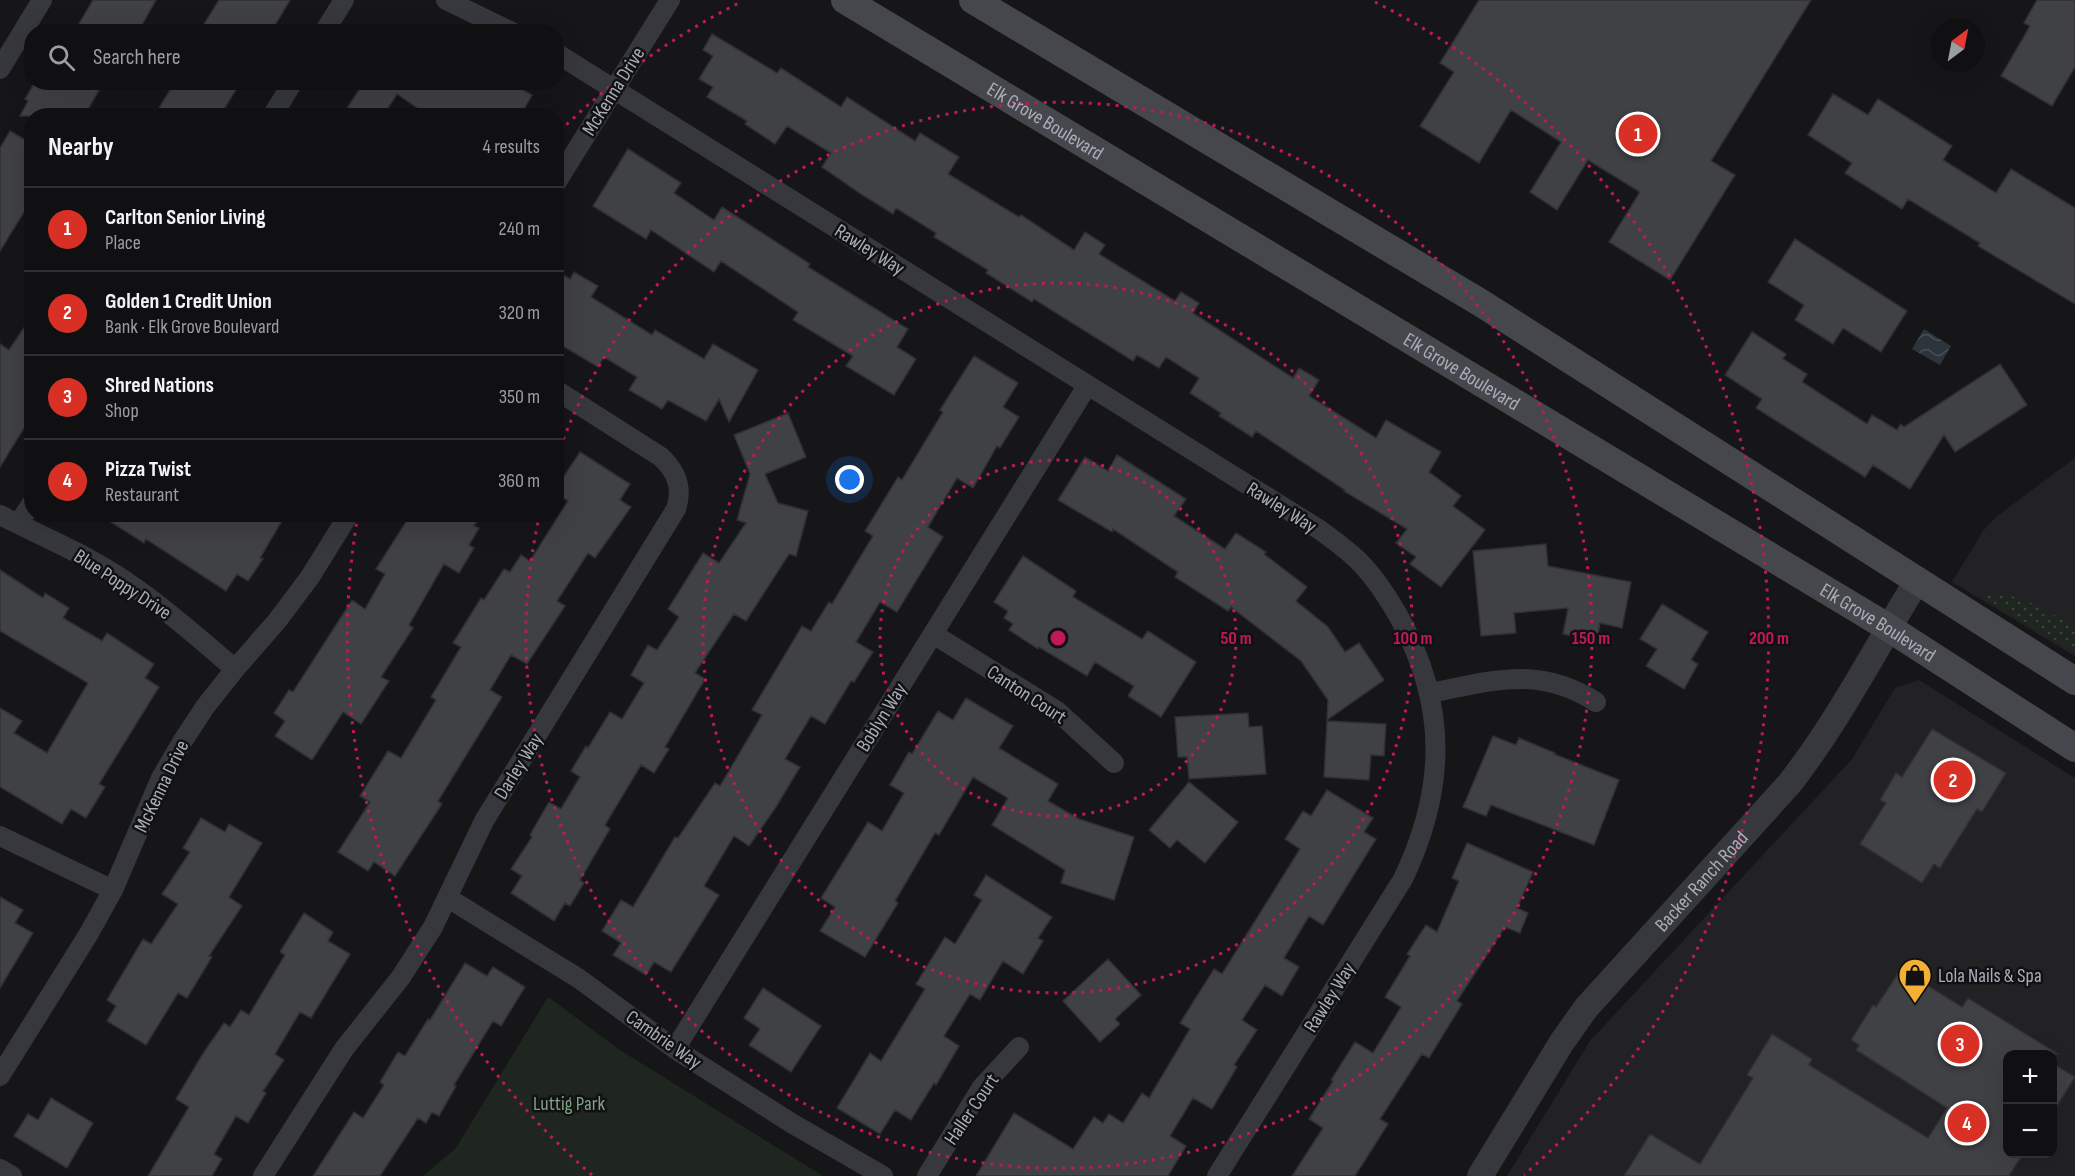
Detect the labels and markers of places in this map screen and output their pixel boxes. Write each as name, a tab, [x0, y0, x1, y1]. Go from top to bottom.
pin: 1	[1618, 112, 1658, 156]
centre of rings	[1048, 628, 1068, 648]
pin: 2	[1934, 758, 1972, 802]
shop icon: Lola Nails & Spa	[1897, 957, 1933, 1004]
place label: Lola Nails & Spa	[1938, 964, 2042, 988]
pin: 3	[1940, 1022, 1980, 1066]
pin: 4	[1948, 1100, 1986, 1146]

